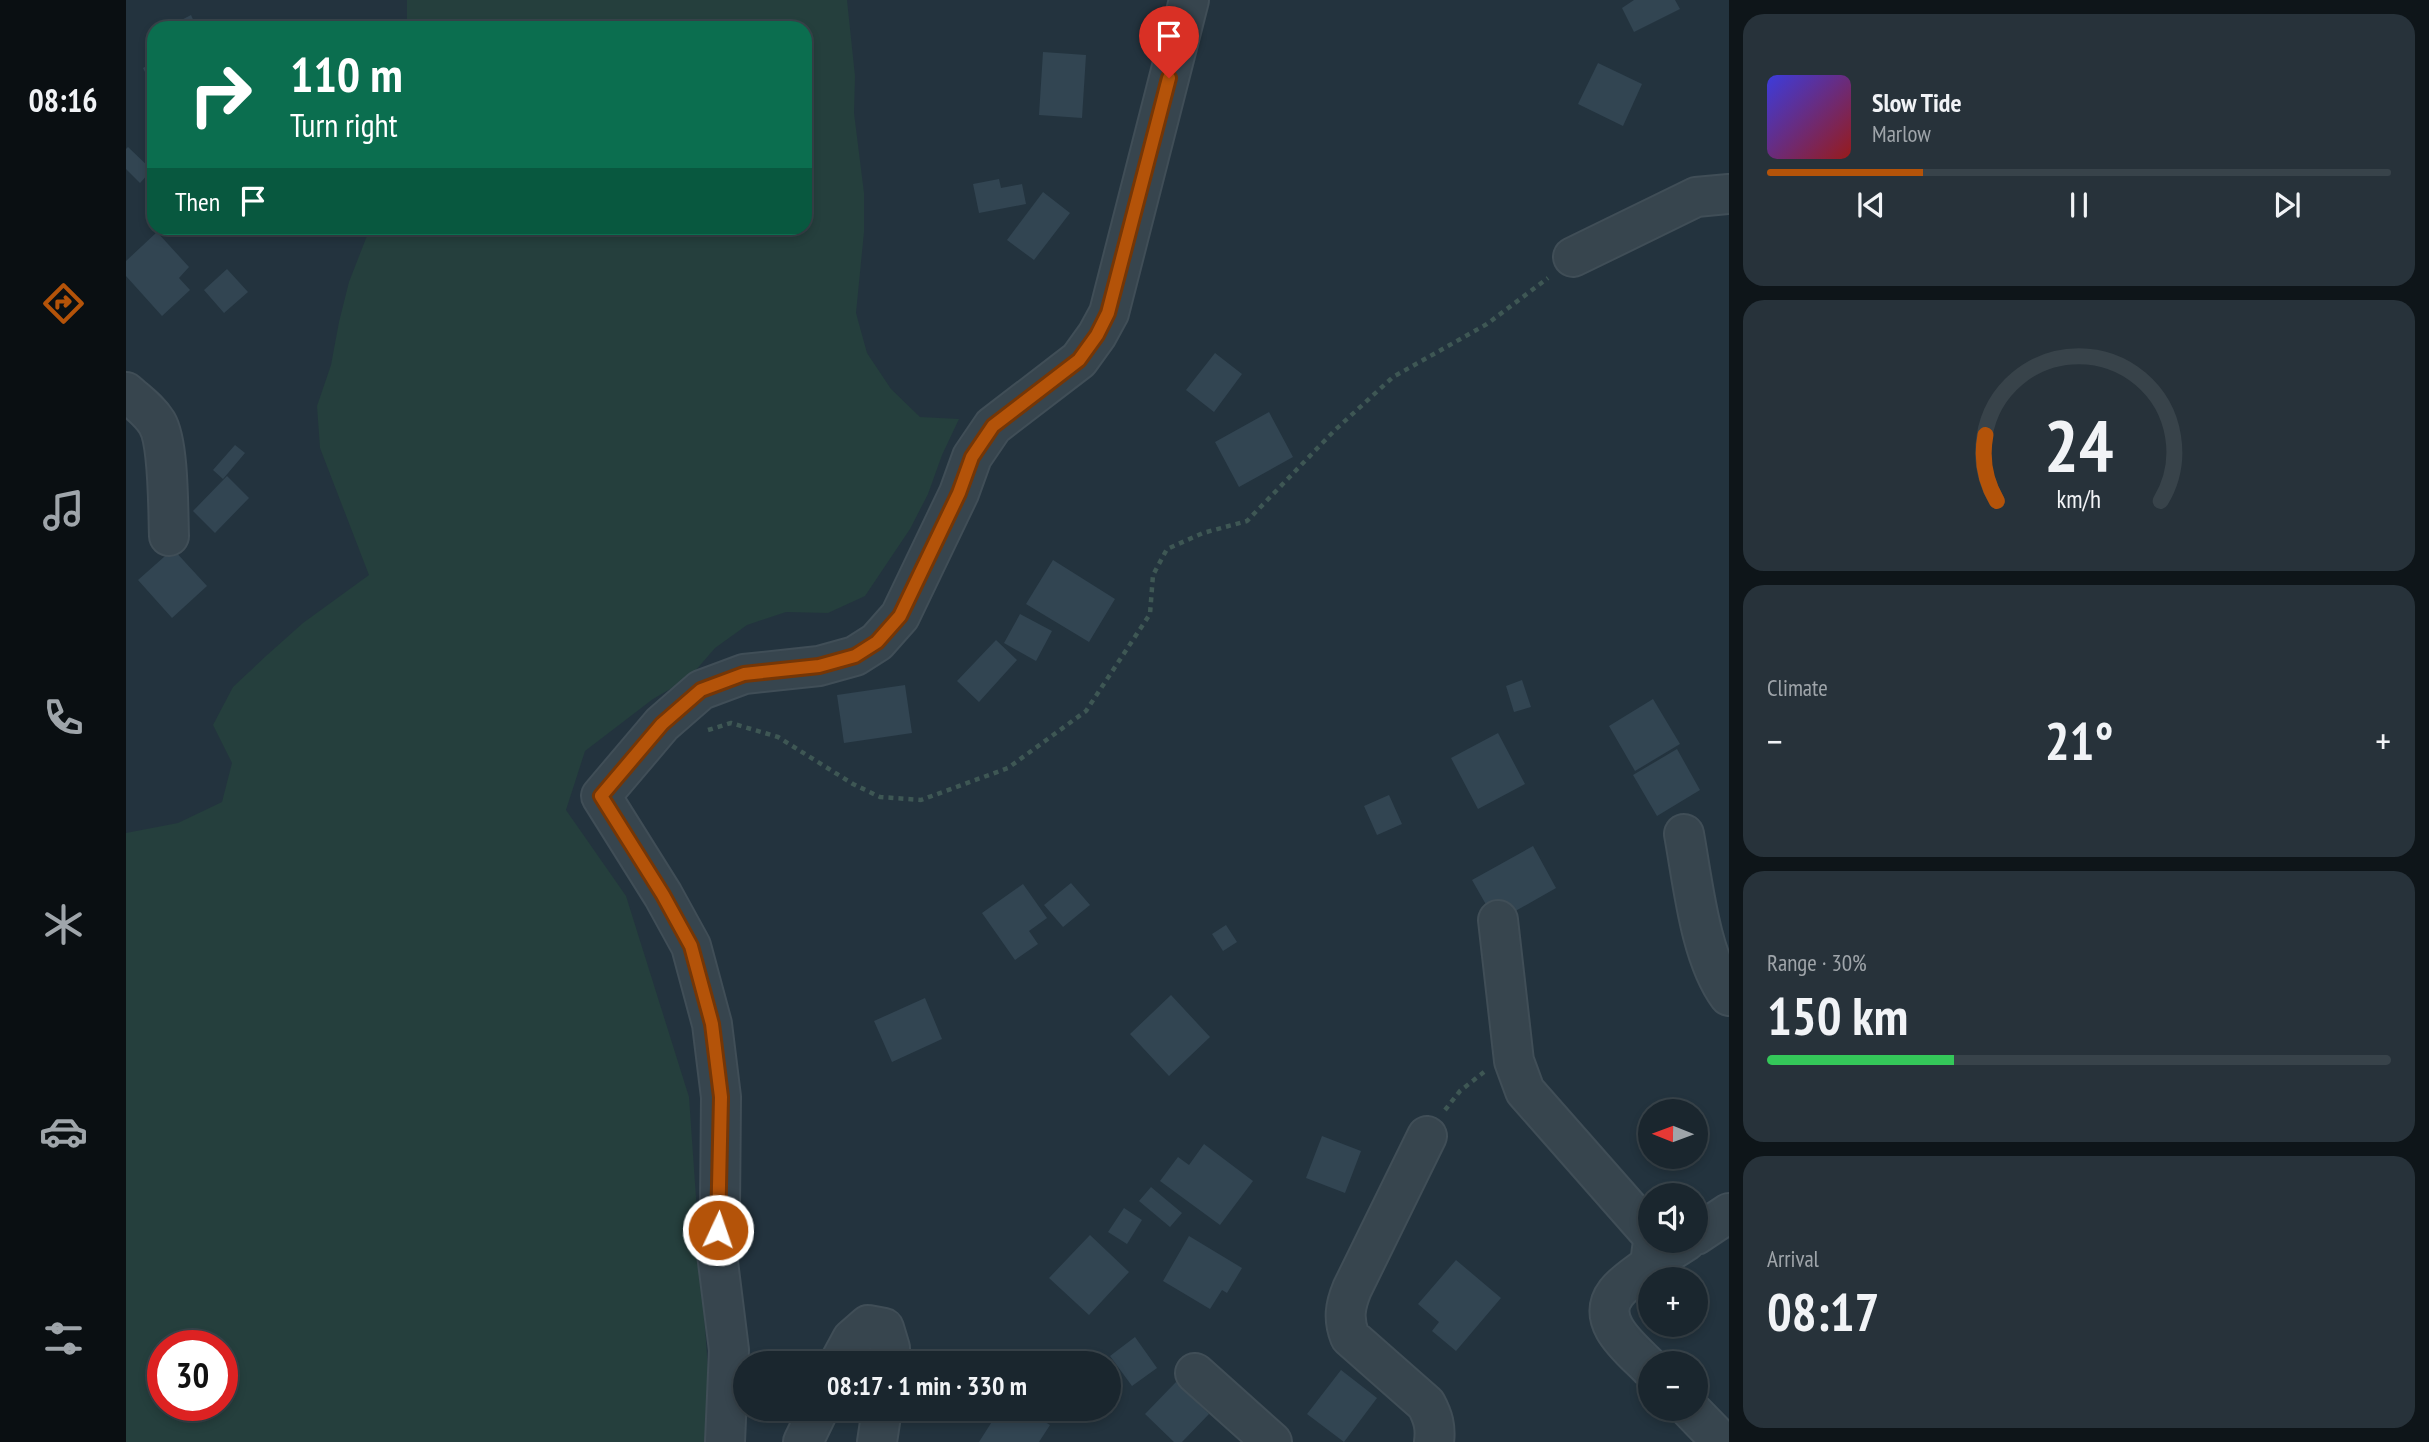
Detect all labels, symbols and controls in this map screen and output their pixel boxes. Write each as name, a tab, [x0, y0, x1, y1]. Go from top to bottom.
pin	[1139, 6, 1199, 78]
icon: arrive	[1150, 17, 1188, 55]
text: 110 m	[290, 42, 403, 106]
icon: right	[175, 49, 266, 140]
text: 08:16	[28, 79, 98, 121]
text: Slow Tide	[1872, 86, 1962, 119]
text: Turn right	[290, 104, 398, 146]
text: Marlow	[1872, 119, 1931, 148]
icon: arrive	[234, 182, 272, 220]
text: Then	[175, 185, 220, 218]
icon: previous	[1852, 186, 1890, 224]
icon: pause	[2060, 186, 2098, 224]
icon: next	[2268, 186, 2306, 224]
icon: directions	[39, 279, 88, 328]
text: 24	[2044, 398, 2114, 492]
text: km/h	[2057, 483, 2101, 515]
icon: music	[39, 486, 88, 535]
text: Climate	[1767, 673, 1828, 702]
icon: phone	[39, 693, 88, 742]
text: 21°	[2045, 707, 2113, 774]
text: −	[1767, 716, 1783, 765]
text: +	[2375, 716, 2391, 765]
icon: climate	[39, 900, 88, 949]
text: Range · 30%	[1767, 948, 1867, 977]
text: 150 km	[1767, 982, 1908, 1049]
north arrow	[1638, 1099, 1708, 1169]
map controls	[1638, 1099, 1708, 1421]
icon: car	[39, 1107, 88, 1156]
button: sound	[1638, 1183, 1708, 1253]
position arrow	[681, 1193, 755, 1267]
text: Arrival	[1767, 1244, 1819, 1273]
button: +	[1638, 1267, 1708, 1337]
text: 08:17	[1767, 1278, 1879, 1345]
icon: filters	[39, 1314, 88, 1363]
speed limit sign: 30	[147, 1330, 238, 1421]
button: −	[1638, 1351, 1708, 1421]
text: 08:17 · 1 min · 330 m	[827, 1369, 1027, 1402]

